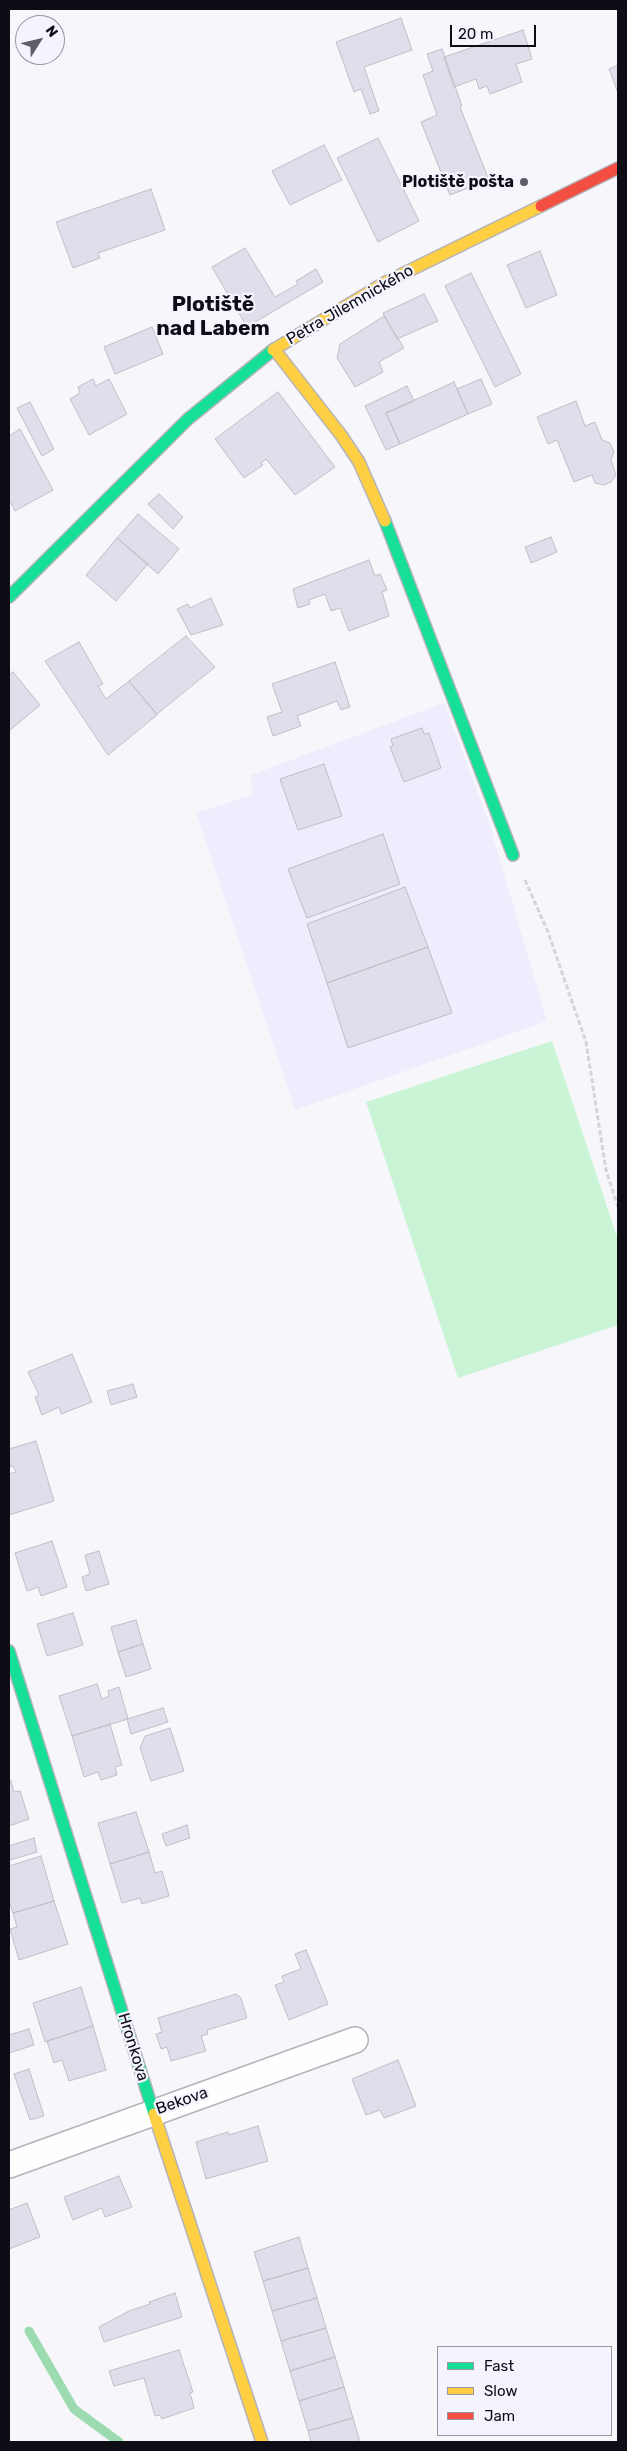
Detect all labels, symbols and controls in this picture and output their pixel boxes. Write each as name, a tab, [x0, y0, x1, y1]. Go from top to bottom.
north arrow	[15, 15, 65, 65]
scale bar	[452, 15, 538, 47]
text: N	[42, 22, 62, 41]
text: 20 m	[458, 25, 493, 43]
place label: Plotiště pošta	[402, 172, 514, 192]
marker: Plotiště pošta	[518, 176, 530, 188]
street label: Petra Jilemnického	[283, 261, 417, 349]
district label: Plotiště nad Labem	[156, 292, 270, 342]
street label: Hronkova	[114, 2011, 152, 2083]
street label: Bekova	[153, 2083, 211, 2119]
legend	[437, 2346, 612, 2436]
text: Fast	[484, 2357, 514, 2375]
text: Slow	[484, 2382, 517, 2400]
text: Jam	[484, 2407, 515, 2425]

